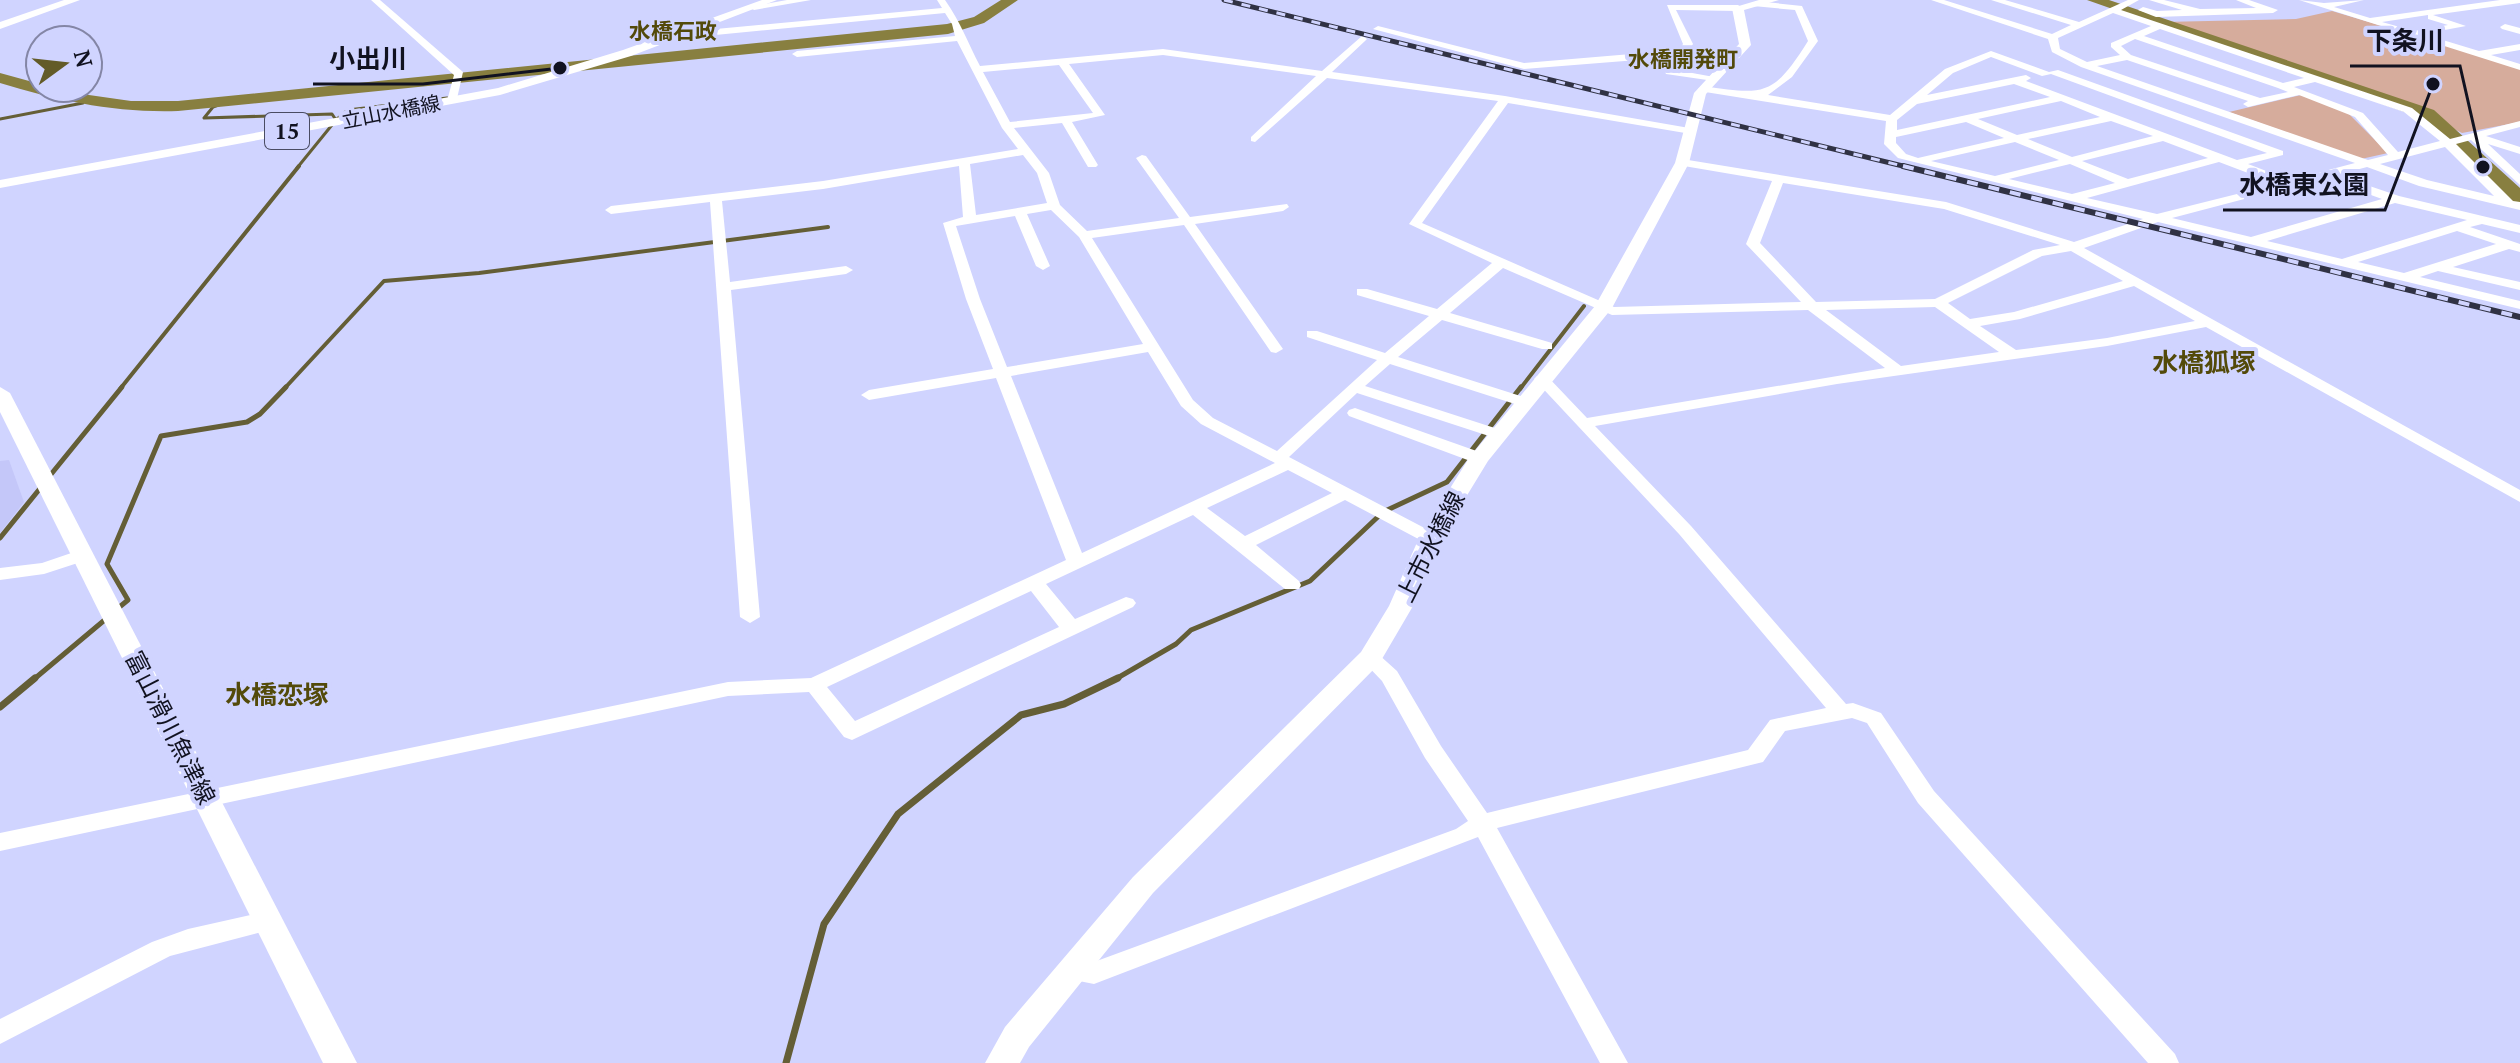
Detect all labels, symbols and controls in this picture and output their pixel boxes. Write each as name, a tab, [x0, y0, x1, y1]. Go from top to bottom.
district label: 水橋石政	[629, 16, 717, 45]
callout: 下条川	[2350, 16, 2460, 66]
text: 下条川	[2366, 23, 2444, 57]
north arrow	[24, 24, 104, 104]
callout: 小出川	[313, 34, 423, 84]
text: 小出川	[329, 41, 407, 75]
district label: 水橋開発町	[1628, 44, 1738, 73]
text: N	[68, 47, 100, 71]
street label: 立山水橋線	[339, 89, 443, 134]
road number: 15	[265, 113, 309, 149]
callout: 水橋東公園	[2223, 160, 2385, 210]
text: 水橋東公園	[2239, 167, 2369, 201]
district label: 水橋狐塚	[2152, 345, 2256, 379]
street label: 上市水橋線	[1389, 486, 1472, 607]
street label: 富山滑川魚津線	[118, 645, 223, 810]
district label: 水橋恋塚	[225, 677, 329, 711]

